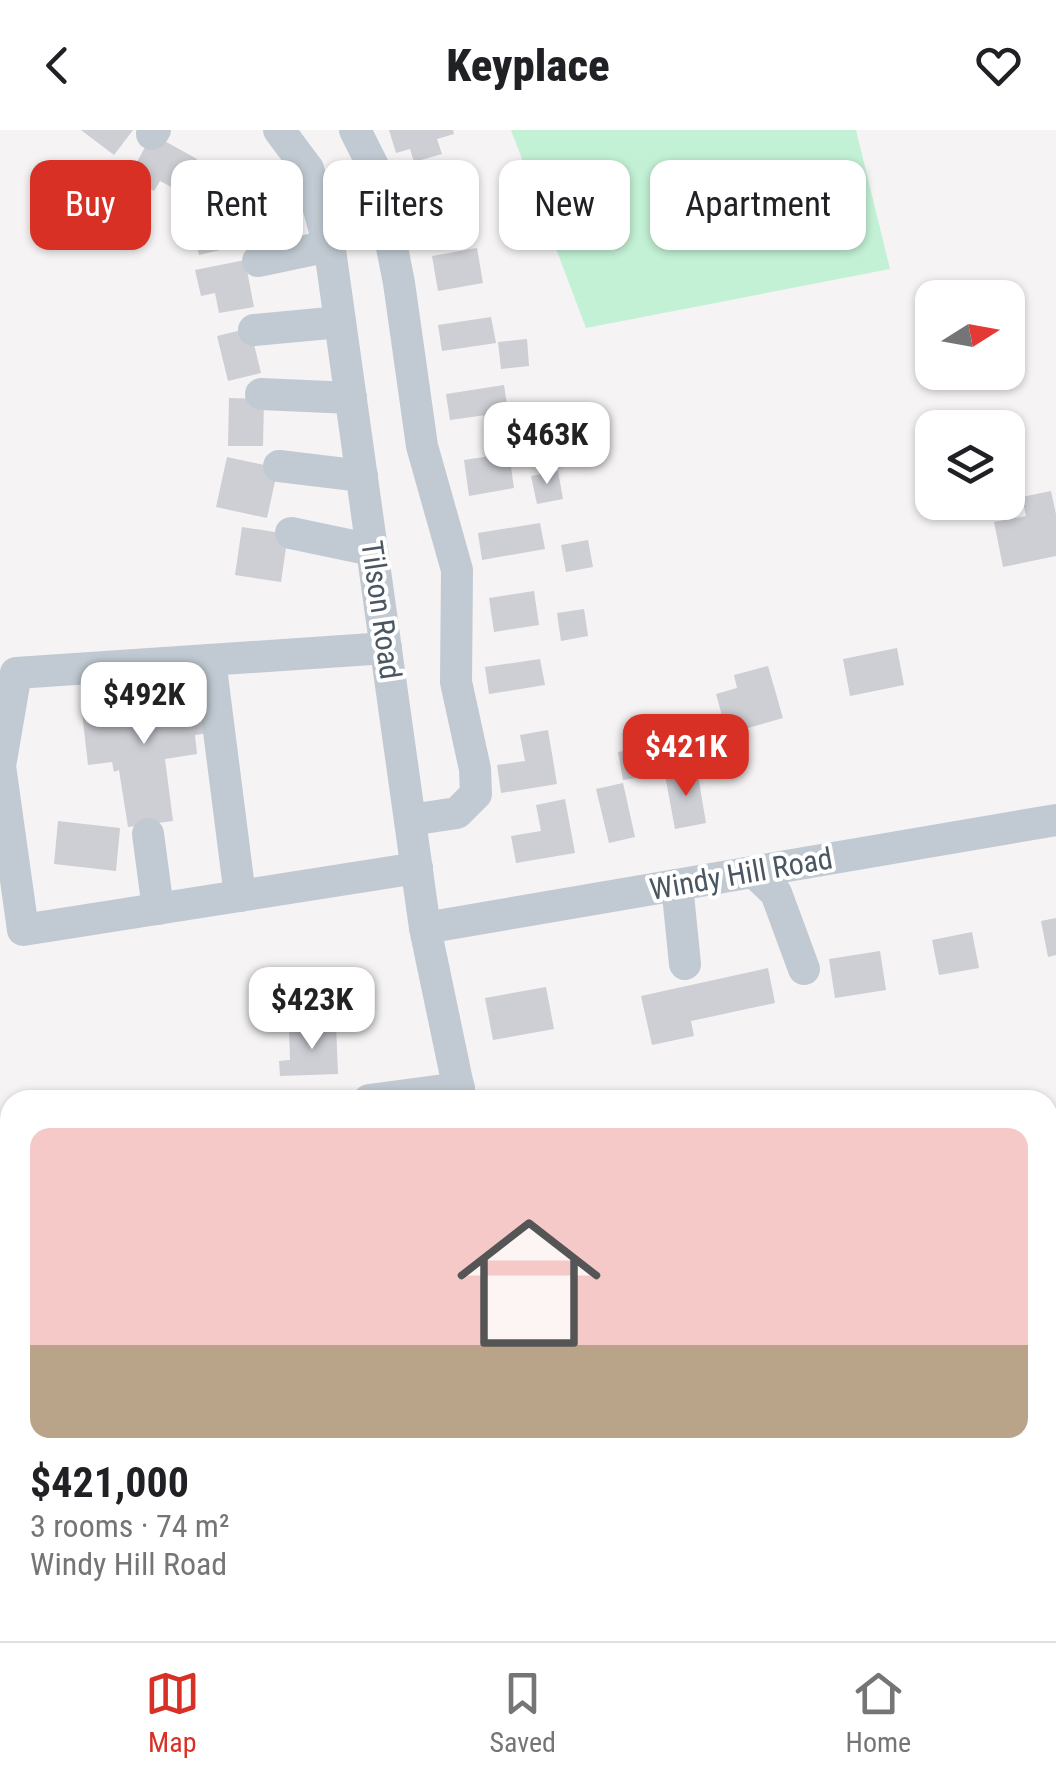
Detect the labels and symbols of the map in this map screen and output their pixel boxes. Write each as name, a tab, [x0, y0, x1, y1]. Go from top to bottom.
north arrow	[915, 280, 1025, 390]
pin: $463K	[477, 402, 617, 487]
street label: Tilson Road	[354, 538, 409, 682]
pin: $492K	[74, 662, 214, 747]
pin: $421K	[616, 714, 756, 799]
street label: Windy Hill Road	[647, 840, 835, 907]
pin: $423K	[242, 967, 382, 1052]

